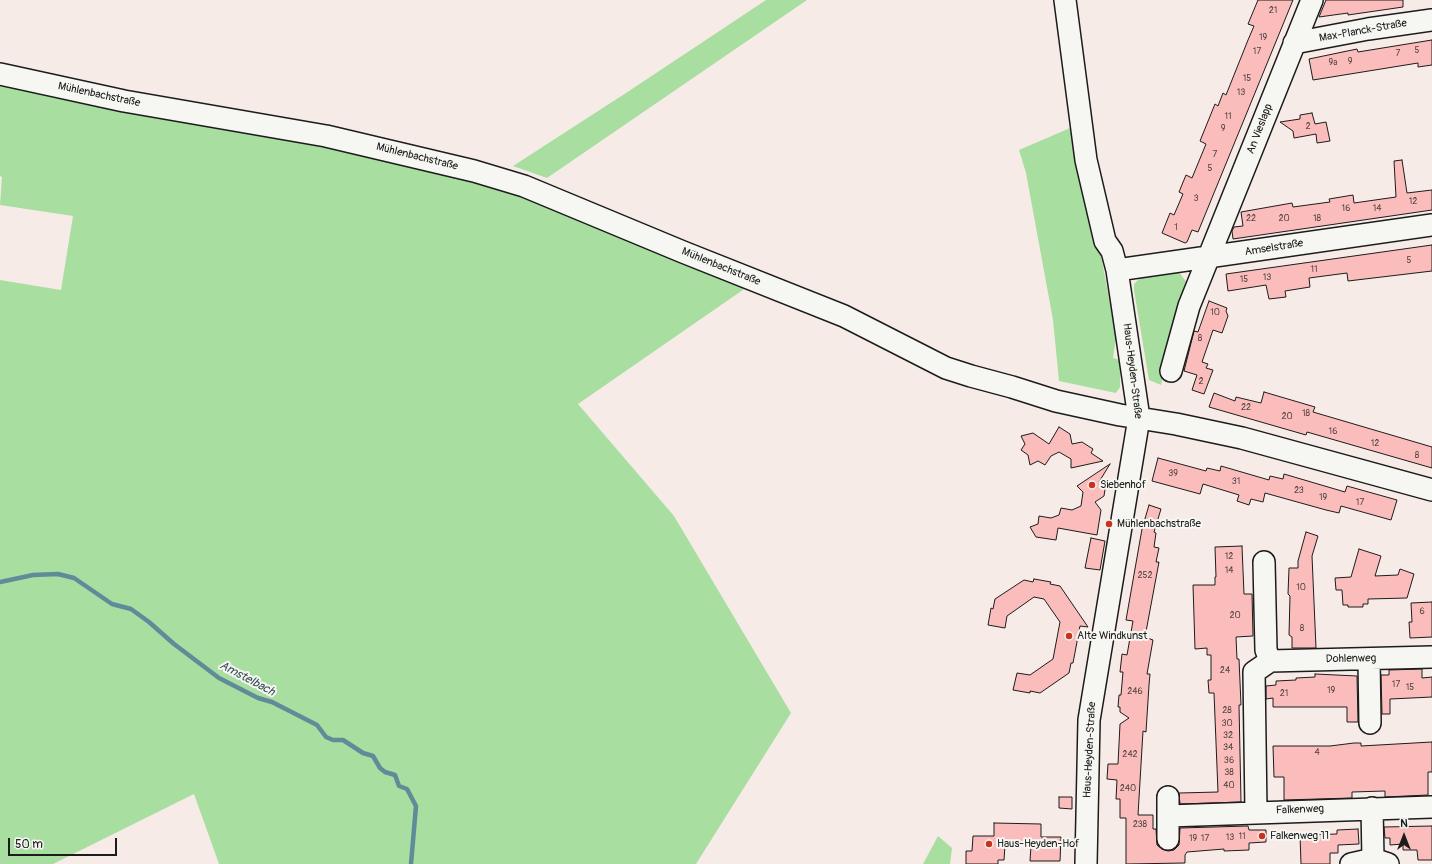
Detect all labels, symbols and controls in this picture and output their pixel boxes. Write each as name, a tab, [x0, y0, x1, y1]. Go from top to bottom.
house number: 21	[1269, 6, 1277, 16]
street label: Max-Planck-Straße	[1318, 17, 1408, 45]
house number: 19	[1259, 33, 1267, 43]
house number: 5	[1415, 46, 1419, 56]
house number: 17	[1253, 47, 1261, 57]
house number: 7	[1396, 49, 1400, 59]
house number: 9	[1348, 57, 1352, 67]
house number: 9a	[1329, 58, 1337, 68]
house number: 15	[1243, 74, 1251, 84]
street label: Mühlenbachstraße	[57, 80, 141, 110]
house number: 13	[1237, 88, 1245, 98]
street label: An Vieslapp	[1244, 102, 1276, 156]
house number: 11	[1224, 112, 1232, 122]
house number: 2	[1305, 122, 1311, 132]
house number: 9	[1221, 124, 1225, 134]
street label: Mühlenbachstraße	[375, 140, 459, 174]
house number: 7	[1213, 150, 1217, 160]
house number: 5	[1208, 164, 1212, 174]
house number: 3	[1193, 194, 1199, 204]
house number: 12	[1409, 197, 1417, 207]
house number: 16	[1342, 204, 1350, 214]
house number: 14	[1373, 204, 1381, 214]
house number: 22	[1246, 214, 1256, 224]
house number: 20	[1278, 214, 1290, 224]
house number: 18	[1313, 214, 1321, 224]
house number: 1	[1174, 223, 1178, 233]
street label: Amselstraße	[1244, 237, 1304, 259]
street label: Mühlenbachstraße	[680, 245, 762, 289]
house number: 5	[1407, 256, 1411, 266]
house number: 11	[1310, 265, 1318, 275]
house number: 13	[1263, 273, 1271, 283]
house number: 15	[1240, 275, 1248, 285]
house number: 10	[1210, 308, 1220, 318]
street label: Haus-Heyden-Straße	[1120, 322, 1144, 420]
house number: 8	[1198, 334, 1202, 344]
house number: 2	[1198, 377, 1204, 387]
house number: 22	[1241, 403, 1251, 413]
house number: 18	[1302, 409, 1310, 419]
house number: 20	[1281, 412, 1293, 422]
house number: 16	[1329, 427, 1337, 437]
house number: 12	[1371, 439, 1379, 449]
house number: 8	[1415, 451, 1419, 461]
house number: 39	[1168, 469, 1178, 479]
house number: 31	[1232, 477, 1240, 487]
place label: Siebenhof	[1100, 478, 1146, 492]
marker: Siebenhof	[1087, 480, 1097, 490]
house number: 23	[1294, 486, 1304, 496]
house number: 19	[1319, 493, 1327, 503]
house number: 17	[1356, 498, 1364, 508]
place label: Mühlenbachstraße	[1117, 517, 1201, 531]
marker: Mühlenbachstraße	[1104, 519, 1114, 529]
house number: 12	[1225, 552, 1233, 562]
house number: 14	[1225, 566, 1233, 576]
house number: 252	[1138, 571, 1152, 581]
house number: 10	[1296, 583, 1306, 593]
house number: 6	[1419, 607, 1425, 617]
house number: 20	[1229, 611, 1241, 621]
house number: 8	[1300, 624, 1304, 634]
place label: Alte Windkunst	[1077, 629, 1147, 643]
marker: Alte Windkunst	[1064, 631, 1074, 641]
street label: Dohlenweg	[1326, 652, 1376, 666]
water label: Amstelbach	[217, 659, 277, 699]
house number: 24	[1220, 666, 1230, 676]
house number: 17	[1392, 680, 1400, 690]
house number: 15	[1406, 683, 1414, 693]
house number: 19	[1327, 686, 1335, 696]
house number: 246	[1127, 687, 1143, 697]
house number: 21	[1280, 689, 1288, 699]
street label: Haus-Heyden-Straße	[1081, 701, 1099, 799]
house number: 28	[1222, 706, 1232, 716]
house number: 30	[1221, 719, 1233, 729]
house number: 32	[1223, 731, 1233, 741]
house number: 34	[1223, 743, 1233, 753]
house number: 4	[1314, 748, 1320, 758]
house number: 242	[1122, 750, 1138, 760]
house number: 36	[1224, 756, 1234, 766]
house number: 38	[1224, 768, 1234, 778]
house number: 40	[1223, 781, 1235, 791]
house number: 240	[1120, 784, 1136, 794]
street label: Falkenweg	[1276, 803, 1324, 817]
north arrow	[1384, 816, 1424, 856]
text: N	[1400, 817, 1408, 830]
house number: 238	[1133, 820, 1147, 830]
place label: Falkenweg 11	[1270, 829, 1329, 843]
scale bar	[10, 830, 119, 856]
marker: Falkenweg 11	[1257, 831, 1267, 841]
house number: 11	[1238, 832, 1246, 842]
house number: 13	[1226, 833, 1234, 843]
house number: 19	[1189, 834, 1197, 844]
house number: 17	[1201, 834, 1209, 844]
text: 50 m	[15, 837, 43, 852]
place label: Haus-Heyden-Hof	[997, 837, 1080, 851]
marker: Haus-Heyden-Hof	[984, 839, 994, 849]

